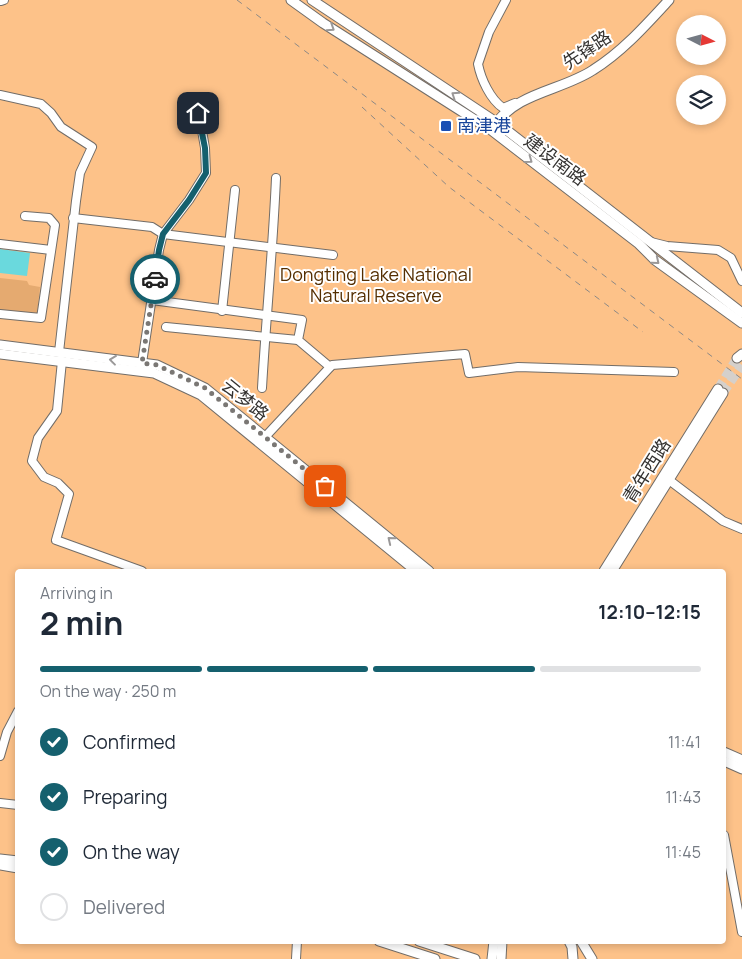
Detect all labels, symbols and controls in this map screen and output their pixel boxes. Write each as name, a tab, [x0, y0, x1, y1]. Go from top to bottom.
north arrow	[676, 15, 726, 65]
map controls	[676, 15, 726, 125]
one-way arrow	[325, 22, 335, 31]
street label: 先锋路	[557, 24, 616, 74]
button: layers	[676, 75, 726, 125]
pin	[177, 92, 219, 134]
one-way arrow	[452, 92, 461, 102]
icon: home	[184, 99, 212, 127]
place label: 南津港	[457, 113, 511, 137]
marker: 南津港	[439, 119, 453, 133]
street label: 建设南路	[520, 128, 592, 190]
one-way arrow	[523, 155, 532, 163]
courier	[130, 254, 180, 304]
one-way arrow	[651, 255, 660, 264]
park label: Dongting Lake National Natural Reserve	[280, 262, 472, 307]
icon: car	[141, 265, 169, 293]
one-way arrow	[109, 355, 118, 365]
street label: 云梦路	[217, 373, 274, 426]
street label: 青年西路	[617, 434, 675, 507]
pin	[304, 465, 346, 507]
icon: bag	[311, 472, 339, 500]
one-way arrow	[388, 538, 397, 546]
text: Arriving in	[40, 582, 113, 604]
text: 12:10–12:15	[598, 599, 701, 625]
text: 2 min	[40, 601, 123, 645]
text: On the way · 250 m	[40, 680, 176, 702]
icon: check	[40, 728, 68, 756]
text: Confirmed	[83, 729, 176, 755]
text: 11:41	[668, 731, 701, 753]
icon: check	[40, 783, 68, 811]
text: Preparing	[83, 784, 168, 810]
text: 11:43	[665, 786, 701, 808]
icon: check	[40, 838, 68, 866]
text: On the way	[83, 839, 180, 865]
text: 11:45	[665, 841, 701, 863]
text: Delivered	[83, 894, 165, 920]

